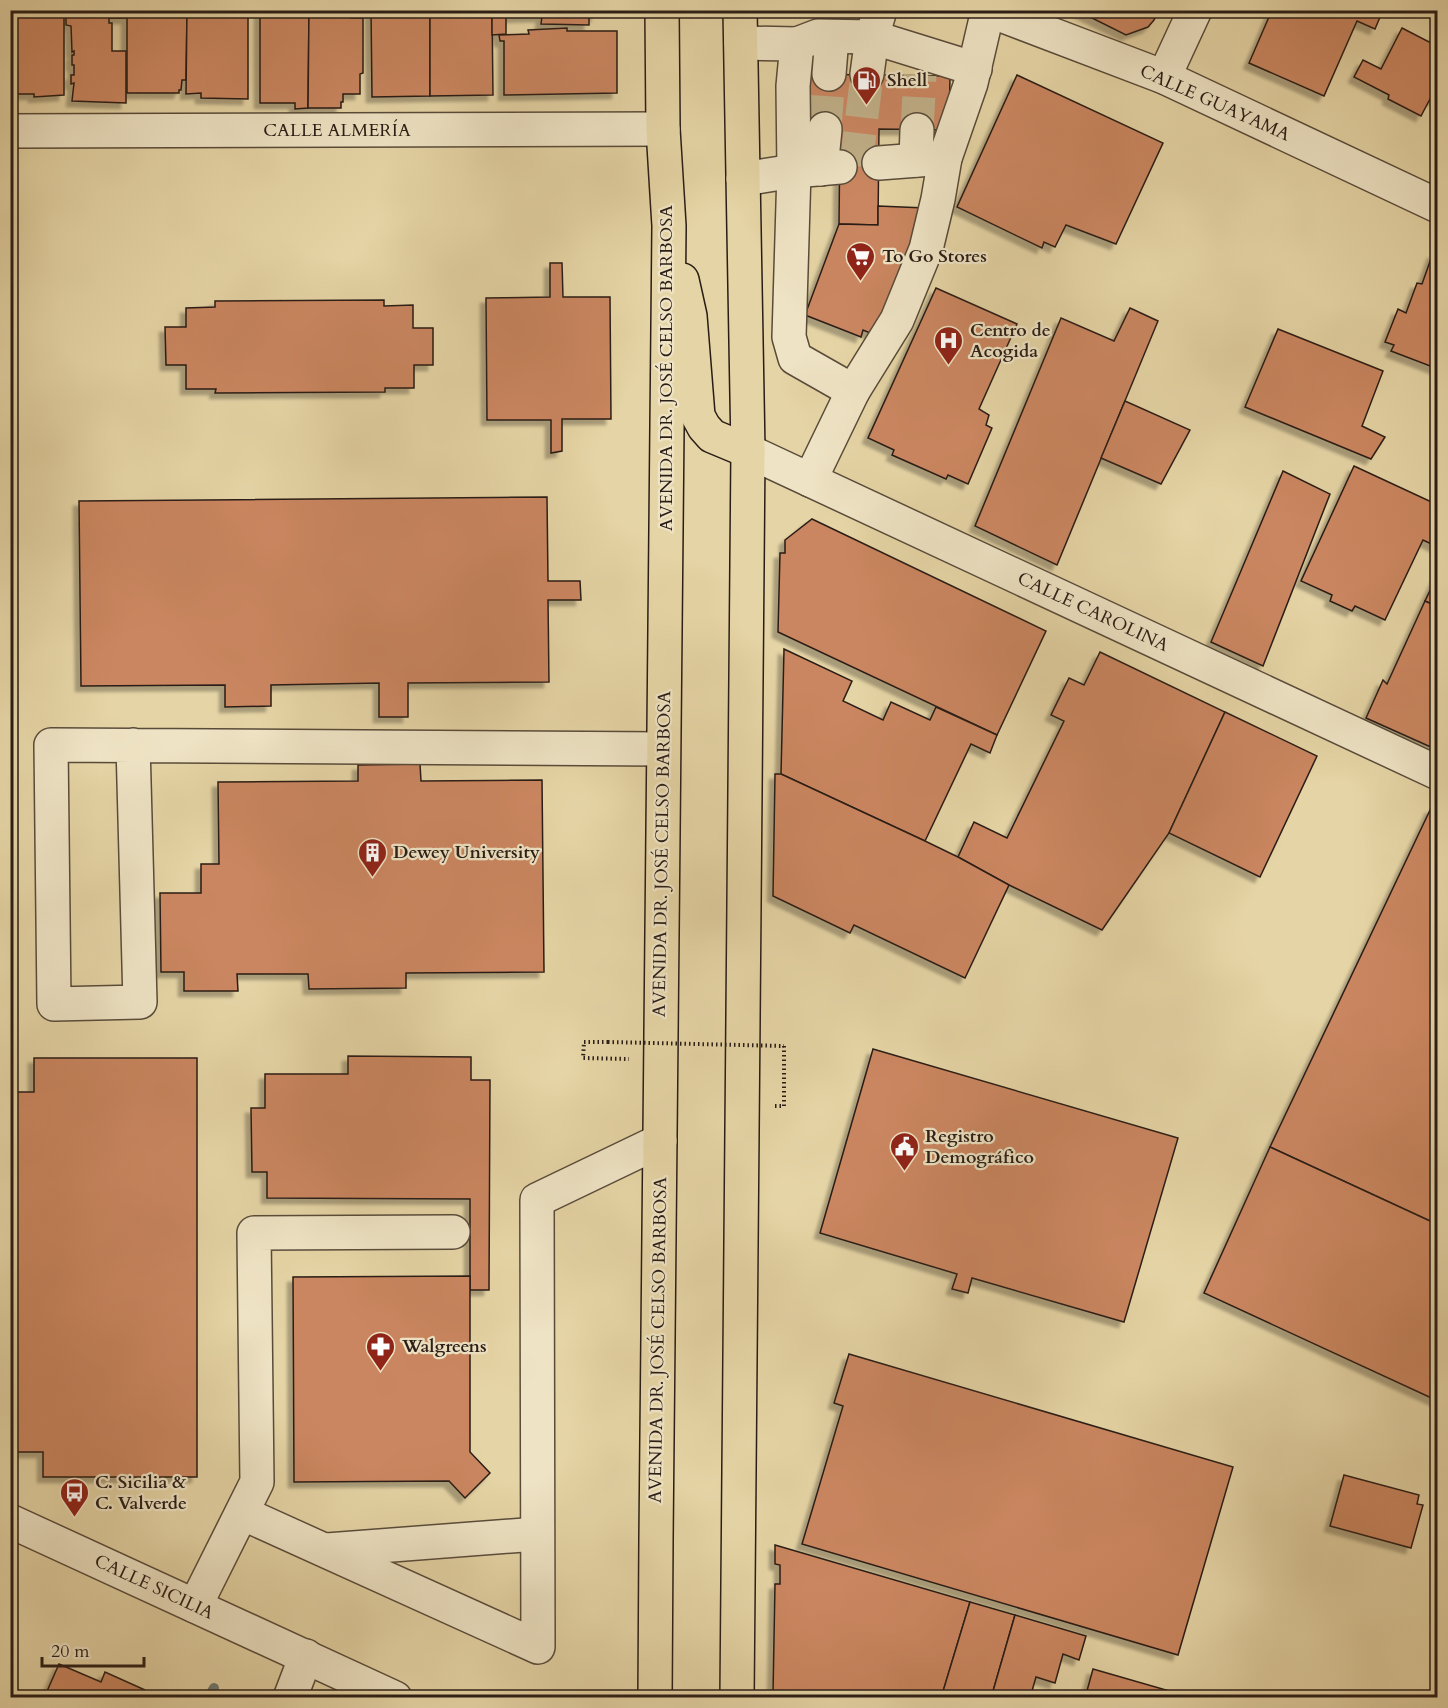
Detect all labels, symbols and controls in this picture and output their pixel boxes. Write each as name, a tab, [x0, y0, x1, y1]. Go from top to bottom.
street label: CALLE GUAYAMA	[1136, 59, 1294, 147]
fuel station icon: Shell	[850, 64, 882, 106]
place label: Shell	[887, 68, 927, 93]
street label: CALLE ALMERÍA	[263, 118, 411, 143]
street label: AVENIDA DR. JOSÉ CELSO BARBOSA	[654, 205, 679, 531]
supermarket icon: To Go Stores	[845, 240, 877, 282]
place label: To Go Stores	[882, 244, 987, 269]
place label: Centro de Acogida	[970, 318, 1051, 364]
hospital icon: Centro de Acogida	[933, 324, 965, 366]
street label: CALLE CAROLINA	[1013, 566, 1173, 658]
street label: AVENIDA DR. JOSÉ CELSO BARBOSA	[647, 690, 677, 1017]
building icon: Dewey University	[356, 836, 388, 878]
place label: Dewey University	[393, 840, 541, 865]
place label: Registro Demográfico	[925, 1124, 1034, 1170]
public building icon: Registro Demográfico	[888, 1130, 920, 1172]
street label: AVENIDA DR. JOSÉ CELSO BARBOSA	[643, 1176, 673, 1503]
pharmacy icon: Walgreens	[365, 1330, 397, 1372]
place label: Walgreens	[401, 1334, 487, 1359]
place label: C. Sicilia & C. Valverde	[95, 1470, 187, 1516]
bus stop icon: C. Sicilia & C. Valverde	[58, 1476, 90, 1518]
street label: CALLE SICILIA	[90, 1548, 218, 1626]
scale bar	[42, 1630, 144, 1668]
text: 20 m	[51, 1639, 90, 1664]

